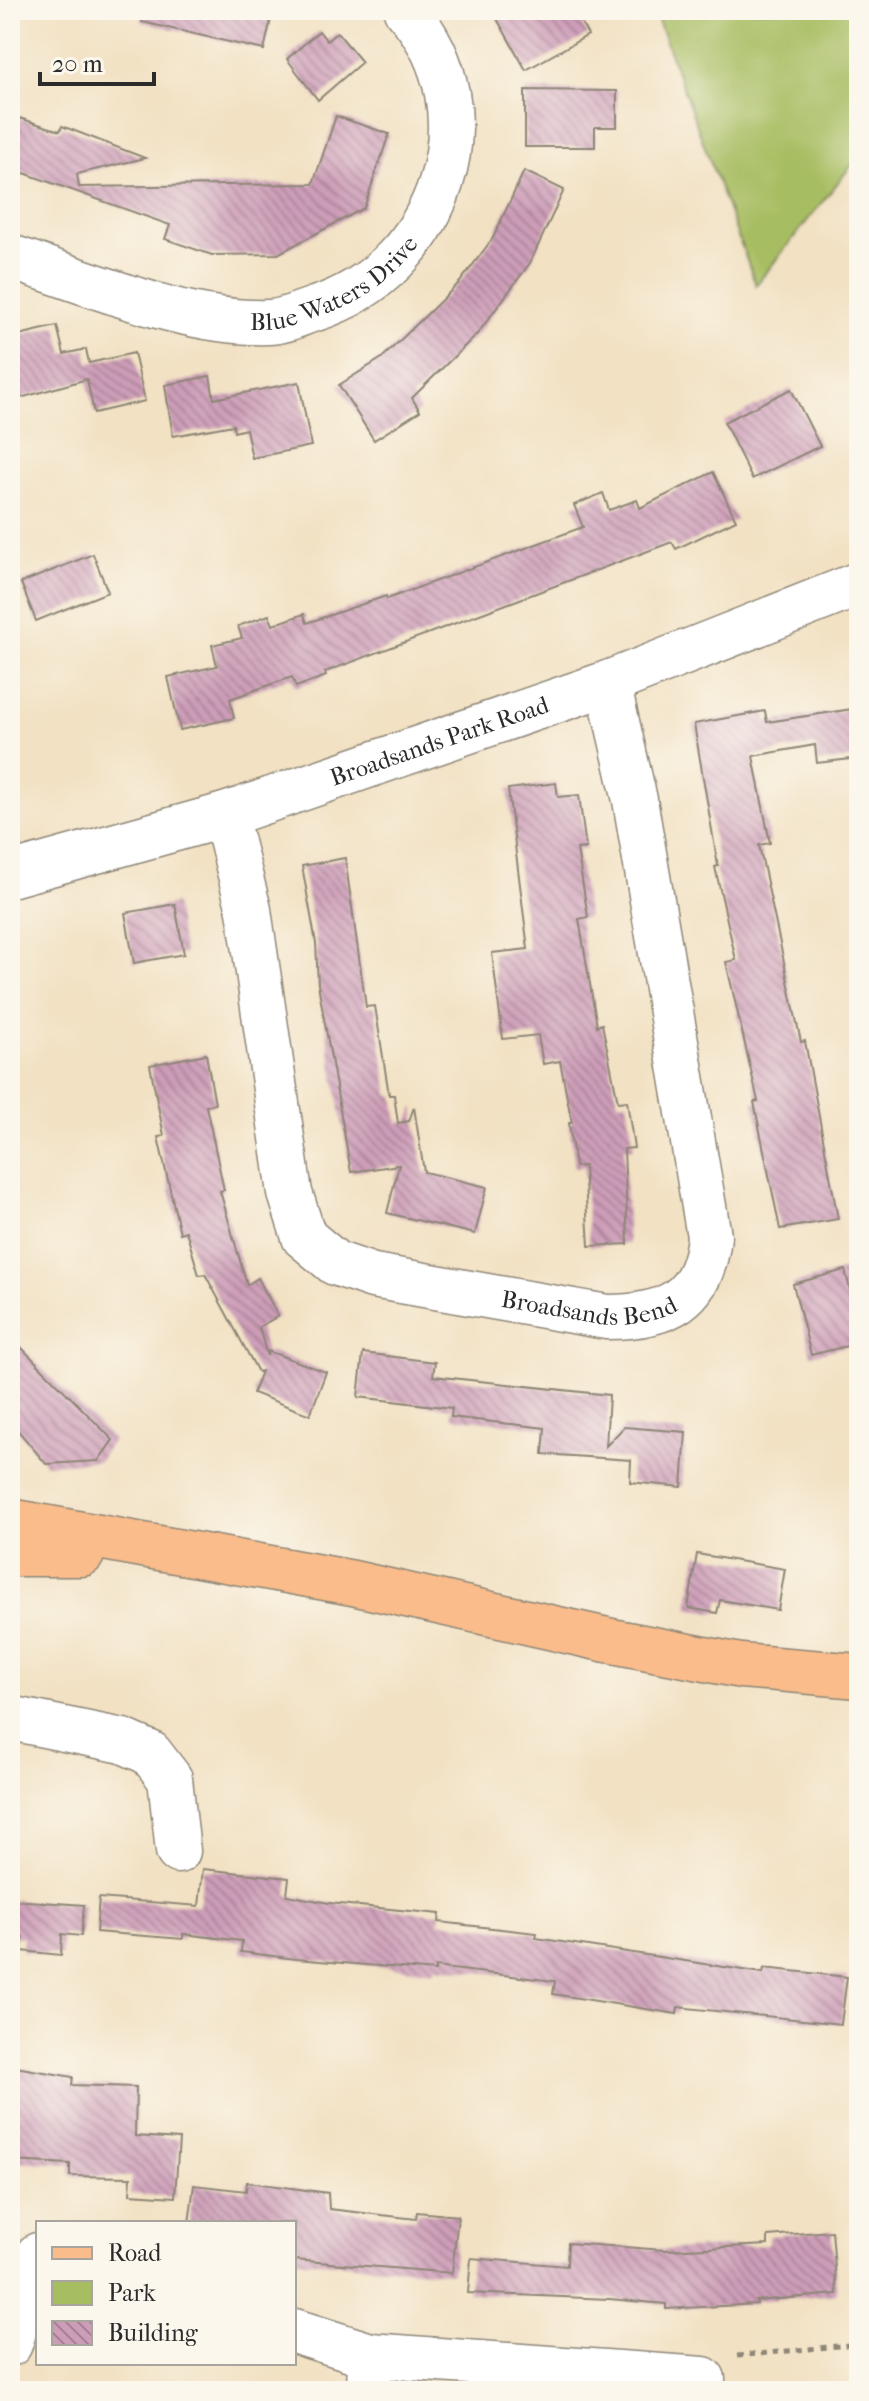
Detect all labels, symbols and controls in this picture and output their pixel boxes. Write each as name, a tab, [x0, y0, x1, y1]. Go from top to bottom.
scale bar	[40, 36, 154, 86]
text: 20 m	[52, 50, 103, 78]
street label: Blue Waters Drive	[250, 230, 424, 336]
street label: Broadsands Park Road	[326, 690, 553, 792]
street label: Broadsands Bend	[499, 1285, 682, 1331]
legend	[36, 2221, 296, 2365]
text: Road	[108, 2239, 162, 2267]
text: Park	[108, 2279, 156, 2307]
text: Building	[108, 2319, 199, 2347]

